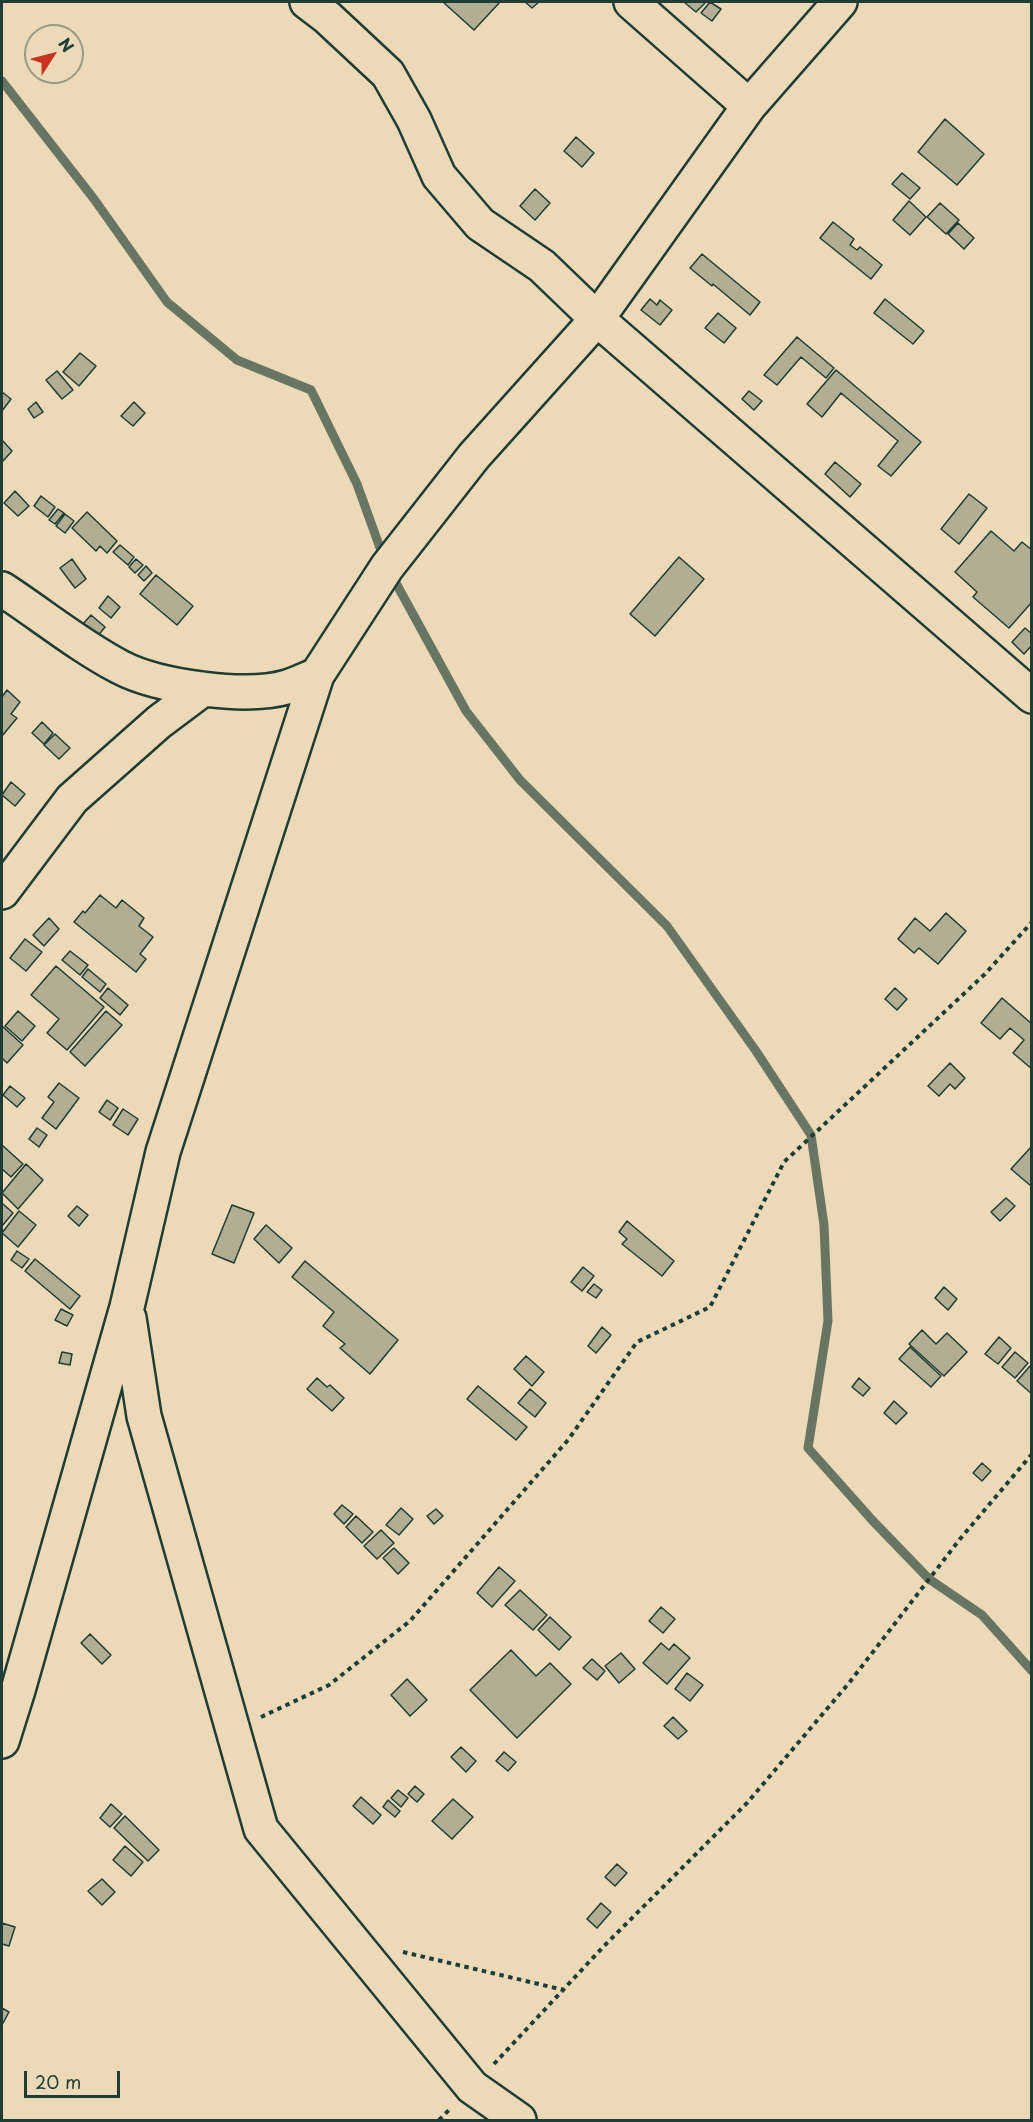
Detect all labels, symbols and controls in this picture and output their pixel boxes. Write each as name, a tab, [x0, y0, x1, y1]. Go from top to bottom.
north arrow	[24, 24, 84, 84]
text: N	[54, 32, 80, 57]
scale bar	[27, 2059, 123, 2097]
text: 20 m	[35, 2068, 81, 2095]

